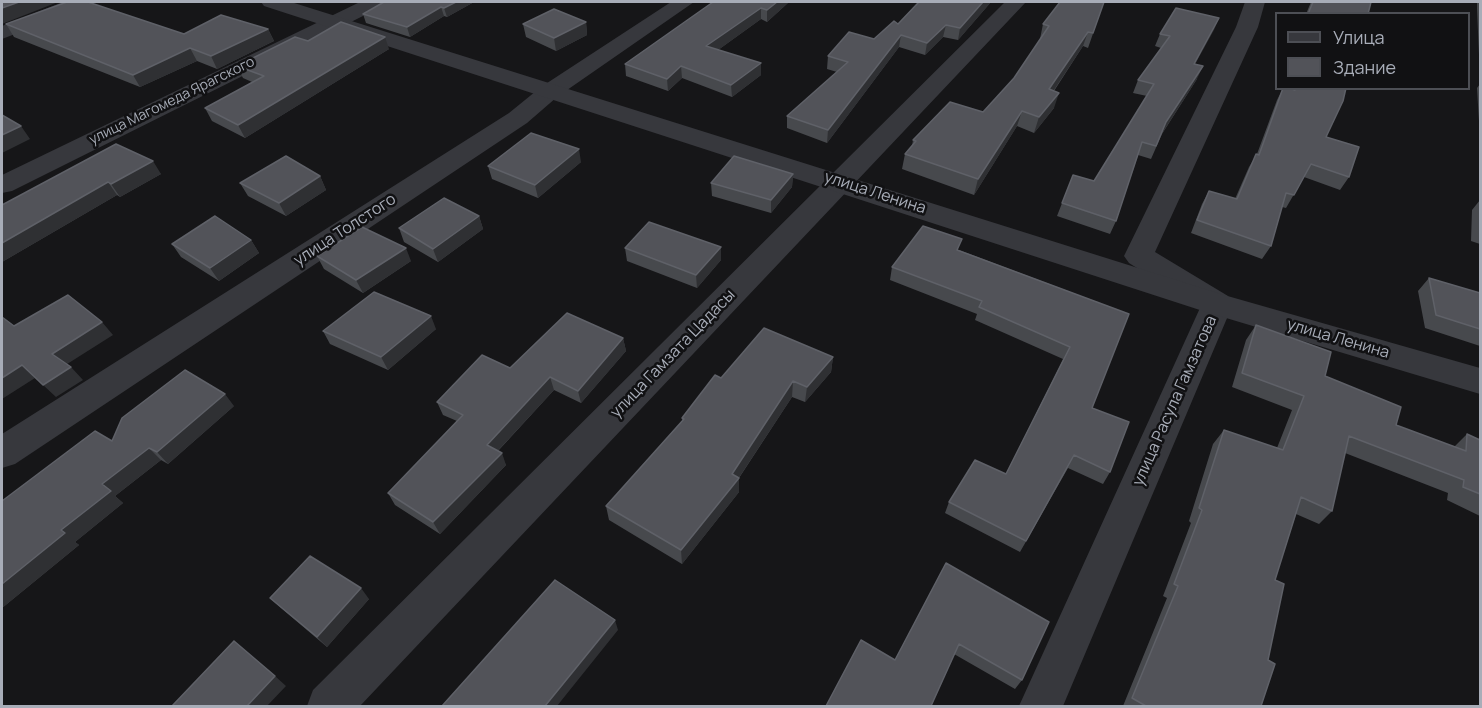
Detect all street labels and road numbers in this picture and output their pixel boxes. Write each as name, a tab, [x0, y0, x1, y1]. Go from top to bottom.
street label: улица Магомеда Ярагского	[86, 54, 258, 148]
street label: улица Ленина	[822, 168, 928, 218]
street label: улица Толстого	[290, 190, 400, 270]
street label: улица Гамзата Цадасы	[607, 286, 739, 422]
street label: улица Расула Гамзатова	[1129, 313, 1221, 489]
street label: улица Ленина	[1284, 315, 1392, 363]

